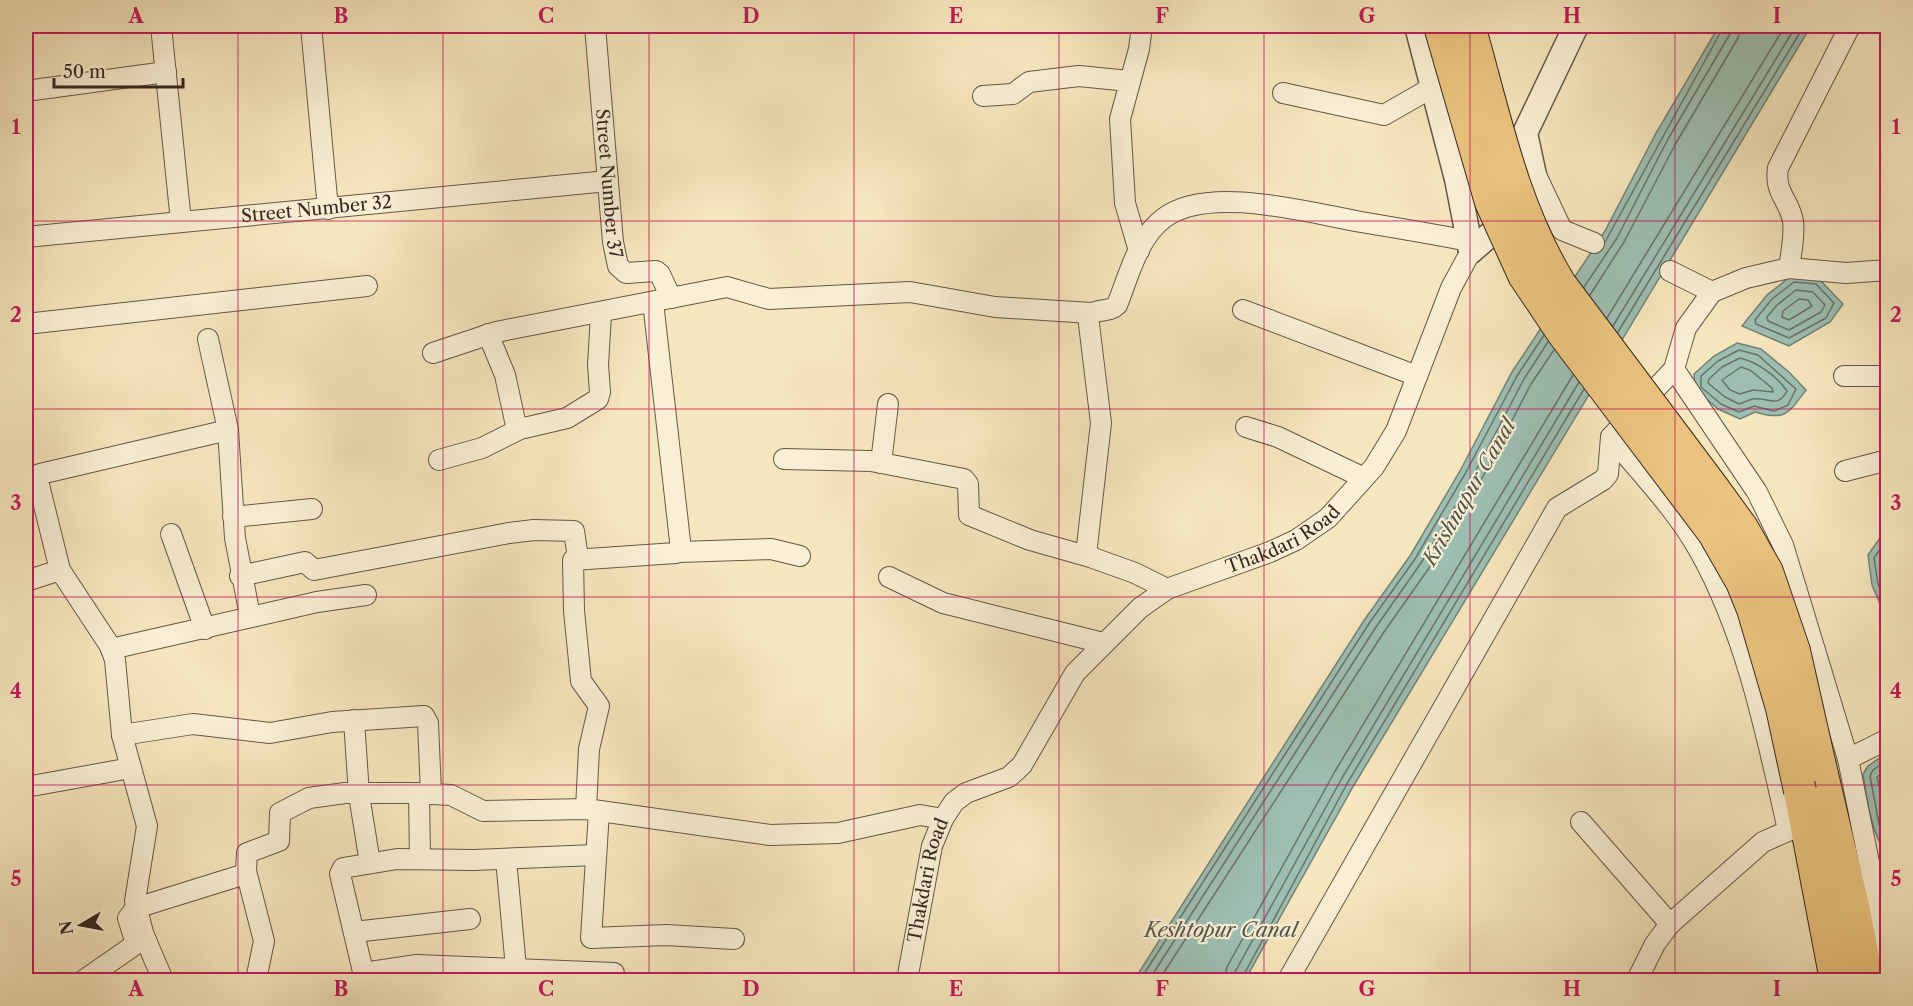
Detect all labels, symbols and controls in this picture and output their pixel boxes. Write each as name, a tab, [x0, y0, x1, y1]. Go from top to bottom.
text: A	[127, 4, 144, 28]
text: B	[334, 4, 349, 28]
text: C	[538, 4, 554, 28]
text: D	[742, 4, 760, 28]
text: E	[949, 4, 963, 28]
text: F	[1155, 4, 1169, 28]
text: G	[1359, 4, 1376, 28]
text: H	[1563, 4, 1581, 28]
text: I	[1773, 4, 1781, 28]
scale bar	[54, 51, 183, 89]
text: 50 m	[63, 61, 106, 83]
street label: Street Number 37	[591, 108, 627, 260]
text: 1	[12, 115, 21, 139]
text: 1	[1892, 115, 1901, 139]
street label: Street Number 32	[240, 191, 393, 227]
text: 2	[10, 303, 22, 327]
text: 2	[1890, 303, 1902, 327]
water label: Krishnapur Canal	[1416, 412, 1522, 571]
text: 3	[10, 491, 22, 515]
text: 3	[1890, 491, 1902, 515]
street label: Thakdari Road	[1223, 501, 1345, 578]
text: 4	[10, 679, 22, 703]
text: 4	[1890, 679, 1902, 703]
street label: Thakdari Road	[903, 815, 953, 944]
text: 5	[10, 867, 22, 891]
text: 5	[1890, 867, 1902, 891]
north arrow	[51, 895, 111, 955]
water label: Keshtopur Canal	[1142, 918, 1300, 942]
text: N	[55, 919, 77, 936]
text: A	[127, 977, 144, 1001]
text: B	[334, 977, 349, 1001]
text: C	[538, 977, 554, 1001]
text: D	[742, 977, 760, 1001]
text: E	[949, 977, 963, 1001]
text: F	[1155, 977, 1169, 1001]
text: G	[1359, 977, 1376, 1001]
text: H	[1563, 977, 1581, 1001]
text: I	[1773, 977, 1781, 1001]

